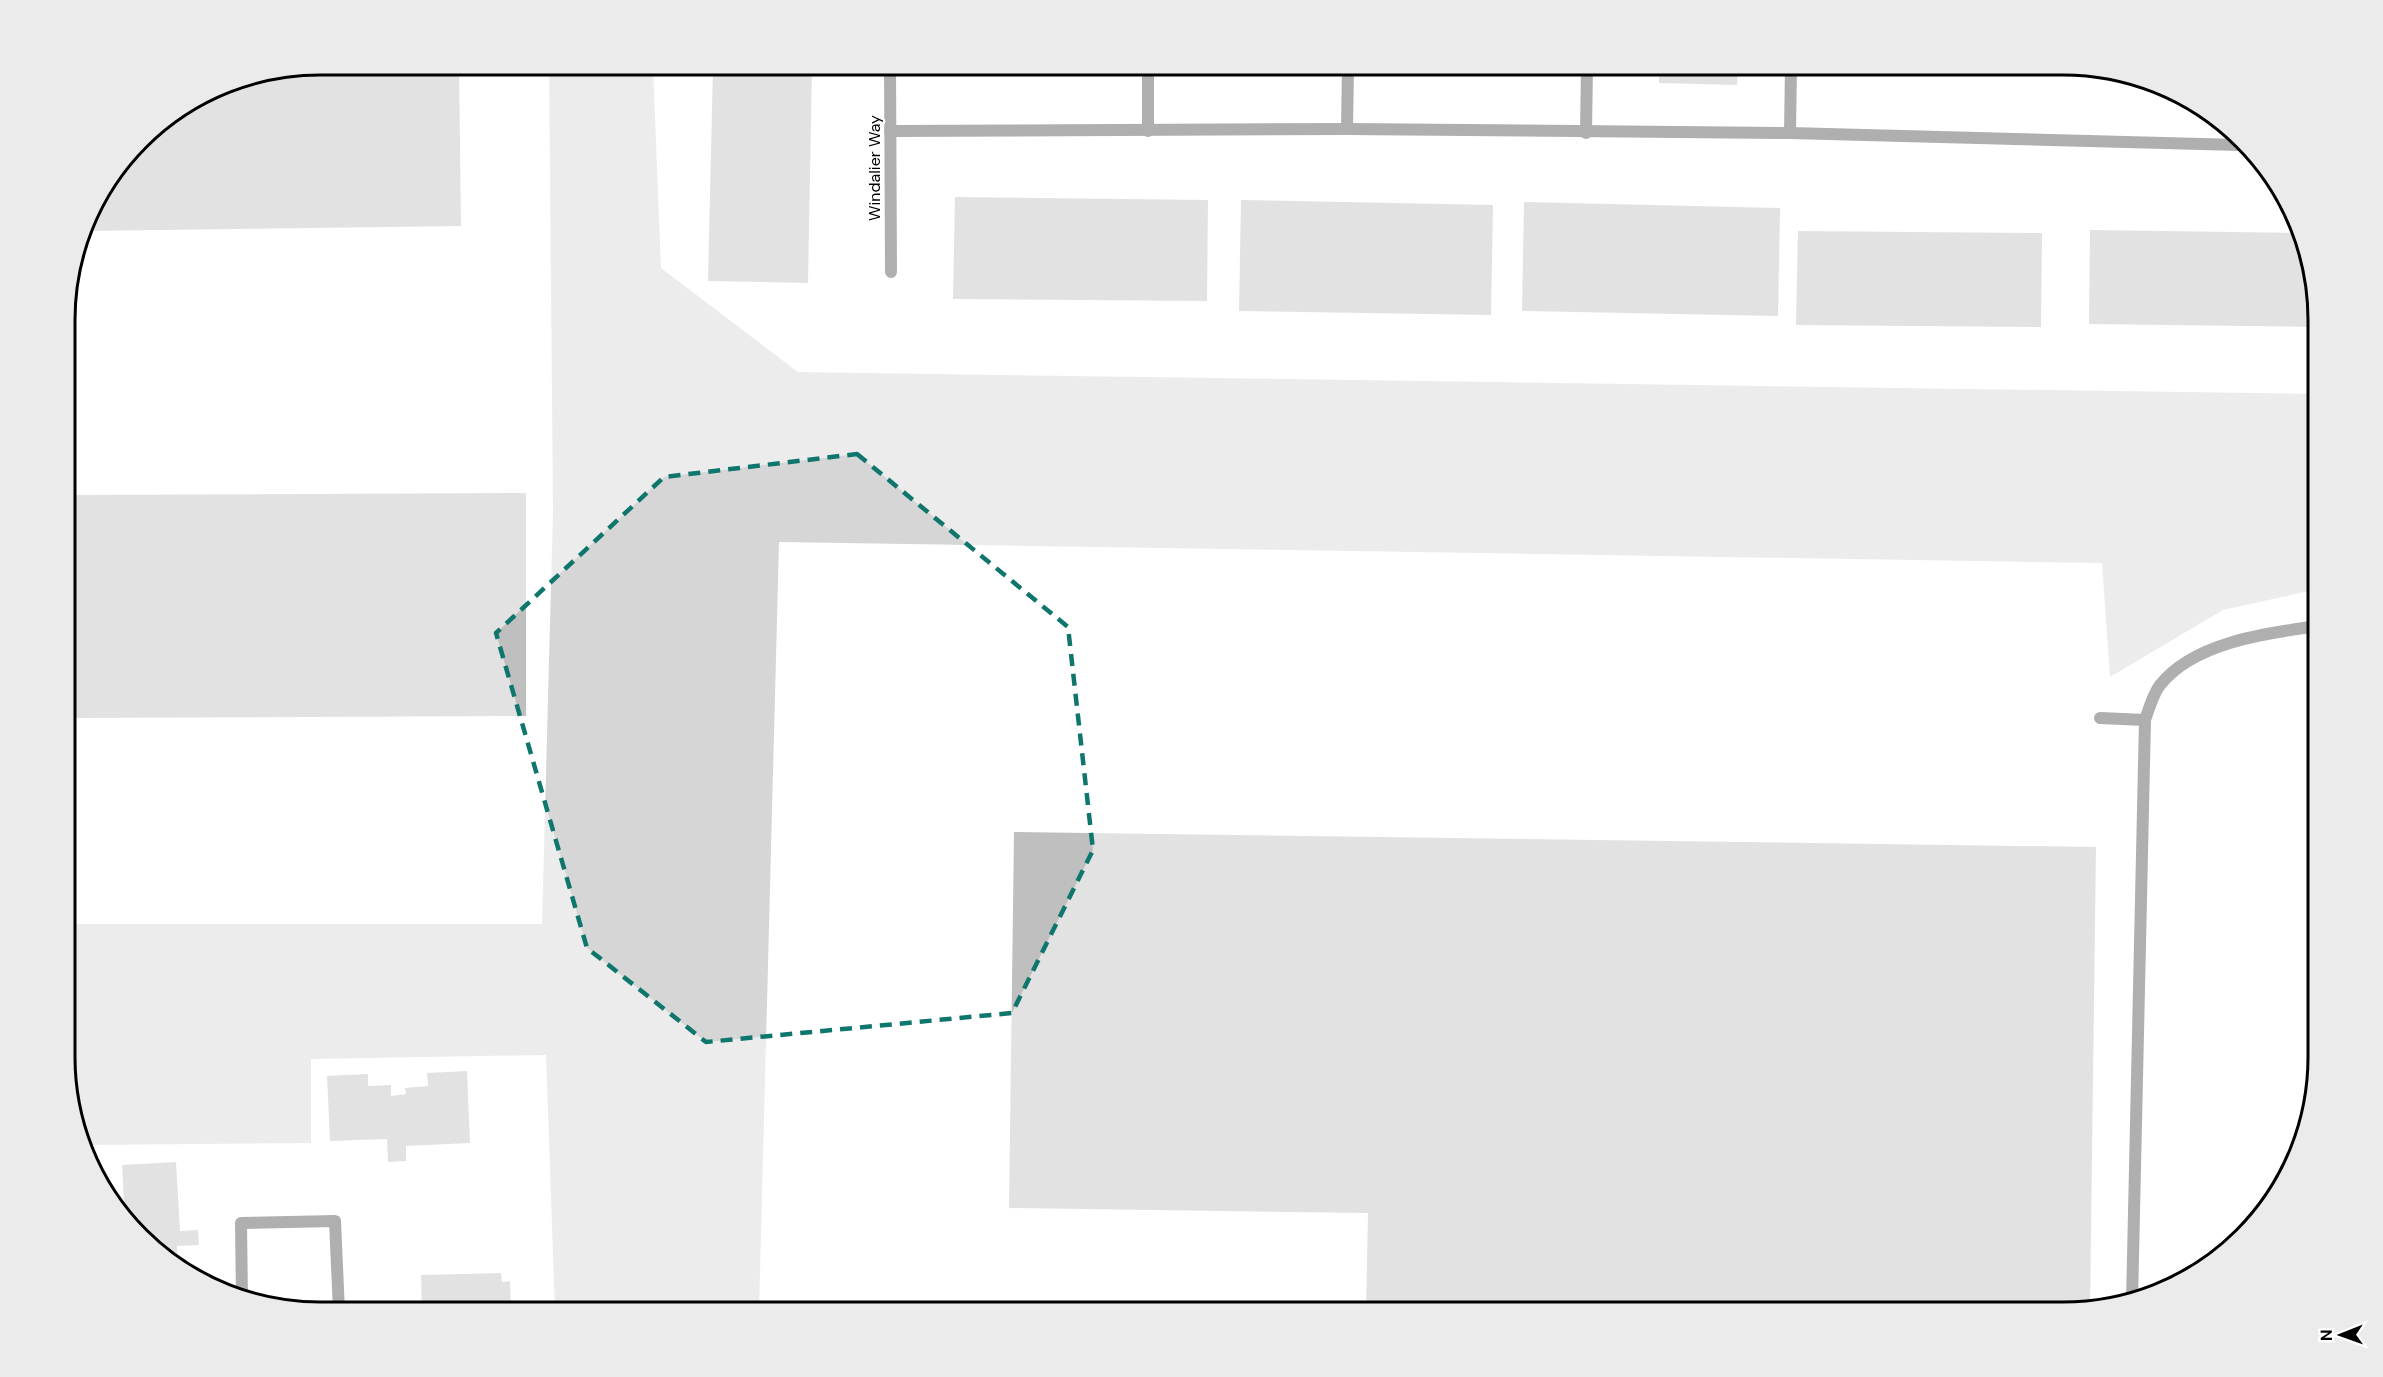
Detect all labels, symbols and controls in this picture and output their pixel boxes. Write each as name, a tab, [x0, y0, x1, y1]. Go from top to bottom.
street label: Windalier Way	[864, 115, 885, 221]
north arrow	[2311, 1305, 2371, 1365]
text: N	[2316, 1329, 2337, 1341]

